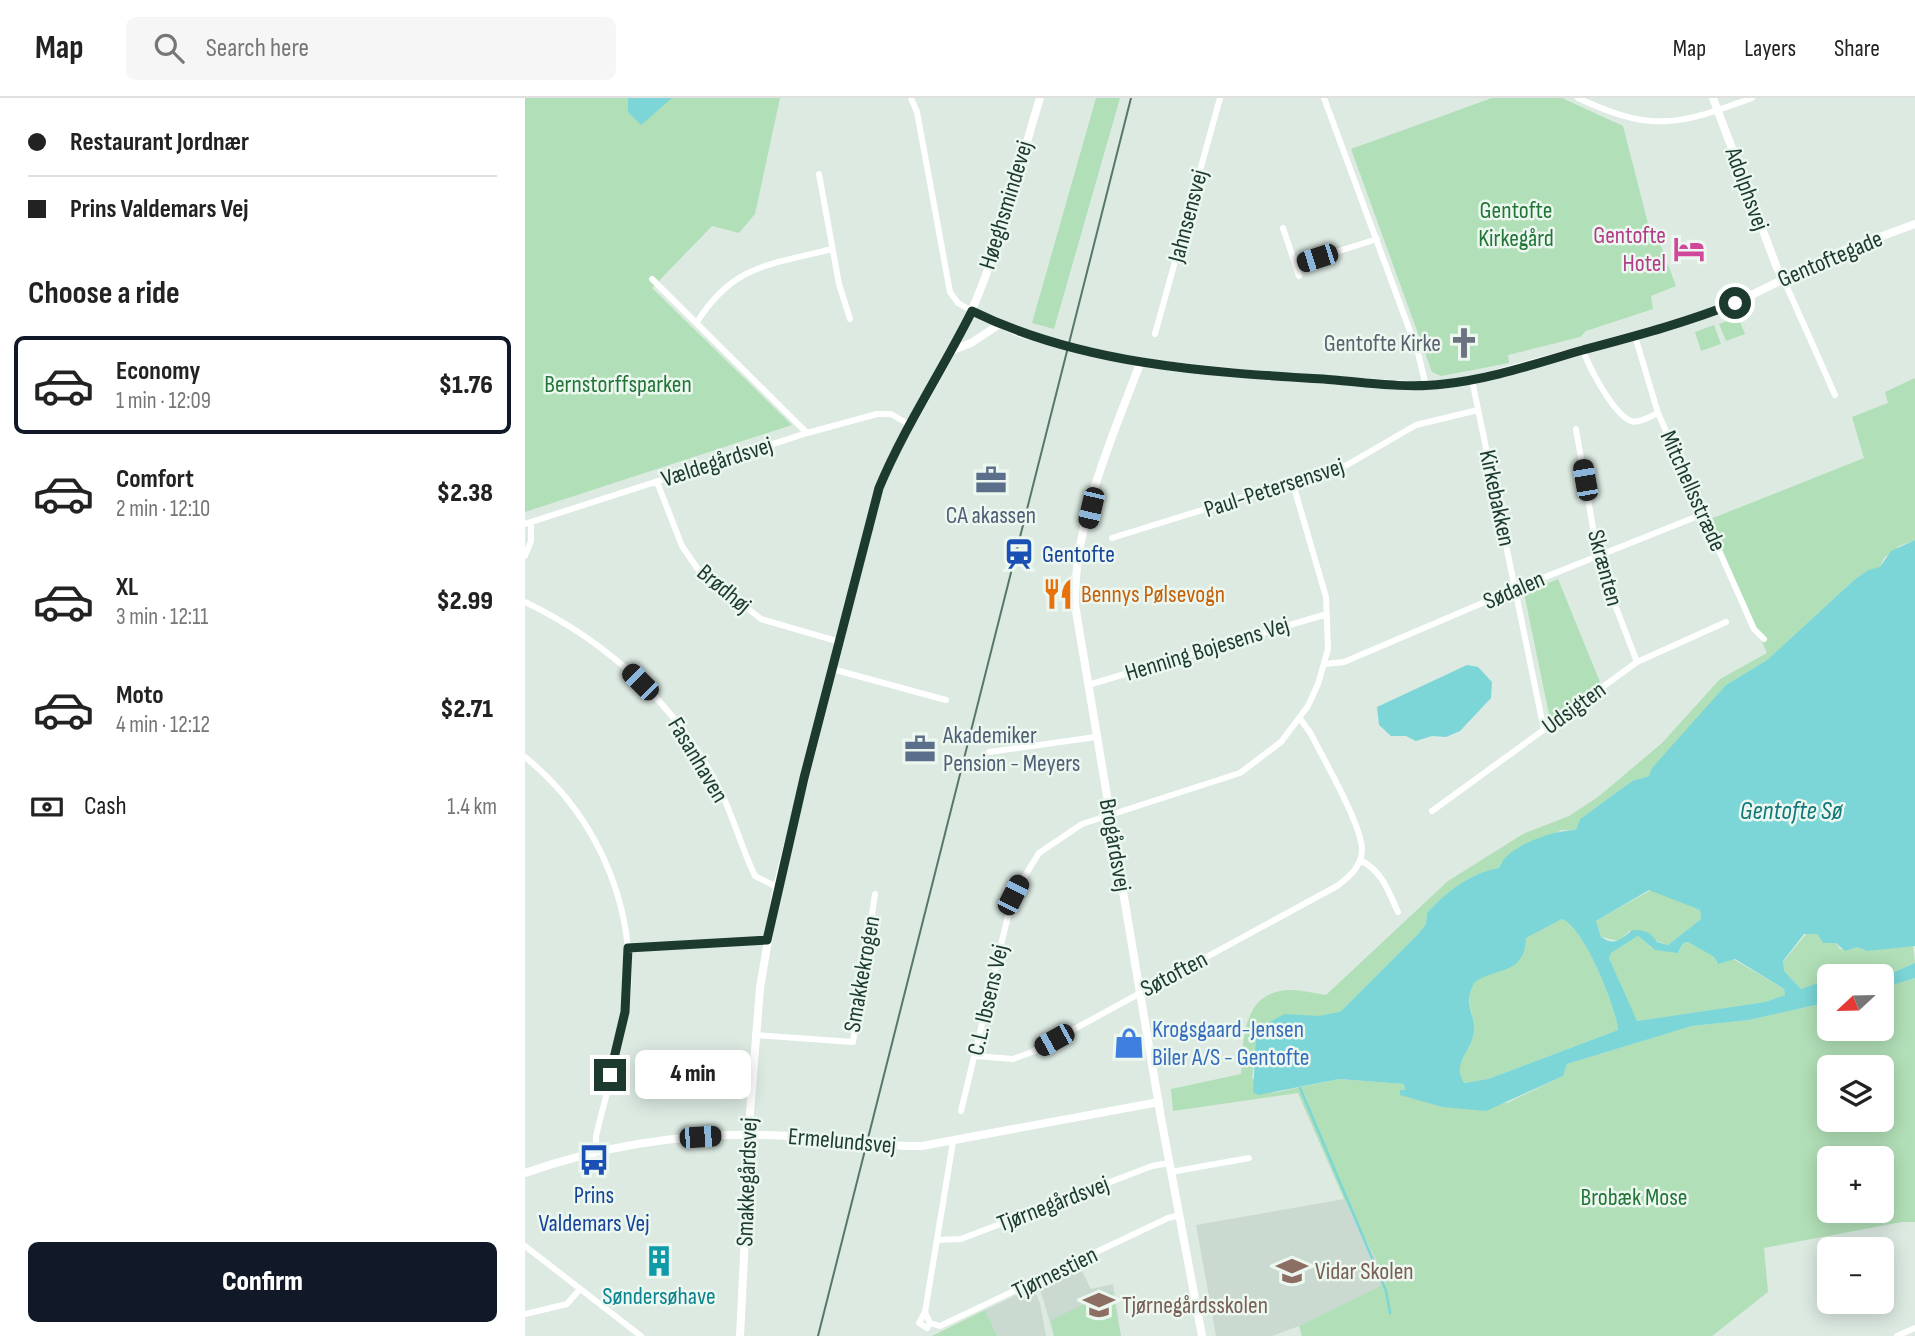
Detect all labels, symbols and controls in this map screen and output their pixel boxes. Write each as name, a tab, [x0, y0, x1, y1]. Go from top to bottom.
search box	[126, 17, 616, 80]
text: Map	[35, 28, 84, 68]
icon: search	[150, 29, 188, 67]
text: Search here	[206, 33, 309, 64]
text: Map	[1673, 34, 1706, 63]
text: Layers	[1744, 34, 1796, 63]
text: Share	[1834, 34, 1880, 63]
text: Restaurant Jordnær	[70, 127, 249, 158]
street label: Høeghsmindevej	[973, 137, 1039, 273]
street label: Adolphsvej	[1718, 143, 1775, 234]
street label: Jahnsensvej	[1161, 166, 1214, 267]
text: Prins Valdemars Vej	[70, 194, 249, 225]
park label: Gentofte Kirkegård	[1478, 196, 1554, 253]
place label: Gentofte Hotel	[1593, 221, 1666, 278]
street label: Gentoftegade	[1773, 224, 1887, 294]
hotel icon: Gentofte Hotel	[1672, 232, 1706, 266]
car	[1294, 242, 1341, 274]
text: Choose a ride	[28, 274, 180, 313]
route start	[1719, 287, 1751, 319]
church icon: Gentofte Kirke	[1447, 326, 1481, 360]
place label: Gentofte Kirke	[1324, 329, 1441, 358]
icon: car	[32, 354, 95, 417]
text: Economy	[116, 356, 200, 387]
text: $1.76	[439, 370, 493, 401]
park label: Bernstorffsparken	[544, 370, 692, 399]
text: 1 min · 12:09	[116, 387, 211, 415]
street label: Mitchellsstræde	[1653, 426, 1733, 556]
street label: Vældegårdsvej	[658, 430, 776, 494]
street label: Kirkebakken	[1473, 447, 1521, 549]
street label: Paul-Petersensvej	[1200, 452, 1348, 524]
car	[1572, 457, 1599, 503]
icon: car	[32, 462, 95, 525]
office icon: CA akassen	[974, 463, 1008, 497]
text: Comfort	[116, 464, 194, 495]
text: $2.38	[437, 478, 493, 509]
car	[1077, 485, 1106, 531]
text: 2 min · 12:10	[116, 495, 210, 523]
place label: CA akassen	[946, 501, 1036, 530]
street label: Skrænten	[1581, 527, 1629, 609]
station icon: Gentofte	[1002, 537, 1036, 571]
place label: Gentofte	[1042, 540, 1115, 569]
street label: Brødhøj	[691, 558, 757, 620]
street label: Sødalen	[1479, 564, 1549, 616]
icon: car	[32, 570, 95, 633]
text: XL	[116, 572, 138, 603]
restaurant icon: Bennys Pølsevogn	[1041, 577, 1075, 611]
place label: Bennys Pølsevogn	[1081, 580, 1225, 609]
text: $2.99	[436, 586, 493, 617]
text: 3 min · 12:11	[116, 603, 208, 631]
street label: Henning Bojesens Vej	[1121, 610, 1293, 688]
car	[618, 660, 663, 704]
street label: Udsigten	[1537, 675, 1611, 741]
icon: car	[32, 678, 95, 741]
text: Moto	[116, 680, 164, 711]
text: $2.71	[440, 694, 493, 725]
text: 4 min · 12:12	[116, 711, 210, 739]
street label: Fasanhaven	[661, 712, 735, 808]
place label: Akademiker Pension - Meyers	[942, 721, 1080, 778]
office icon: Akademiker Pension - Meyers	[903, 732, 937, 766]
icon: cash	[28, 788, 66, 826]
text: Cash	[84, 791, 127, 822]
text: 1.4 km	[447, 793, 497, 821]
street label: Brogårdsvej	[1093, 796, 1137, 894]
water label: Gentofte Sø	[1740, 796, 1844, 827]
car	[995, 872, 1032, 918]
street label: Smakkekrogen	[838, 914, 886, 1034]
street label: C.L. Ibsens Vej	[961, 942, 1015, 1058]
street label: Søtoften	[1136, 944, 1212, 1004]
north arrow	[1817, 964, 1893, 1041]
map controls	[1817, 964, 1894, 1314]
place label: Krogsgaard-Jensen Biler A/S - Gentofte	[1152, 1015, 1310, 1072]
car	[1031, 1021, 1078, 1059]
shop icon: Krogsgaard-Jensen Biler A/S - Gentofte	[1112, 1026, 1146, 1060]
callout: 4 min	[635, 1051, 750, 1100]
button: layers	[1817, 1055, 1894, 1132]
route end	[594, 1059, 626, 1091]
text: 4 min	[670, 1060, 716, 1088]
street label: Smakkegårdsvej	[730, 1117, 764, 1247]
street label: Ermelundsvej	[787, 1122, 897, 1160]
car	[679, 1125, 722, 1149]
bus stop icon: Prins Valdemars Vej	[577, 1143, 611, 1177]
button: +	[1817, 1146, 1894, 1223]
street label: Tjørnegårdsvej	[993, 1169, 1113, 1239]
place label: Prins Valdemars Vej	[538, 1181, 650, 1238]
park label: Brobæk Mose	[1581, 1183, 1687, 1212]
button: −	[1817, 1237, 1894, 1314]
street label: Tjørnestien	[1008, 1240, 1102, 1306]
button: Confirm	[28, 1242, 497, 1322]
building icon: Søndersøhave	[642, 1244, 676, 1278]
school or university icon: Vidar Skolen	[1275, 1254, 1309, 1288]
place label: Vidar Skolen	[1315, 1257, 1414, 1286]
place label: Søndersøhave	[602, 1282, 716, 1311]
school or university icon: Tjørnegårdsskolen	[1082, 1288, 1116, 1322]
place label: Tjørnegårdsskolen	[1122, 1291, 1268, 1320]

